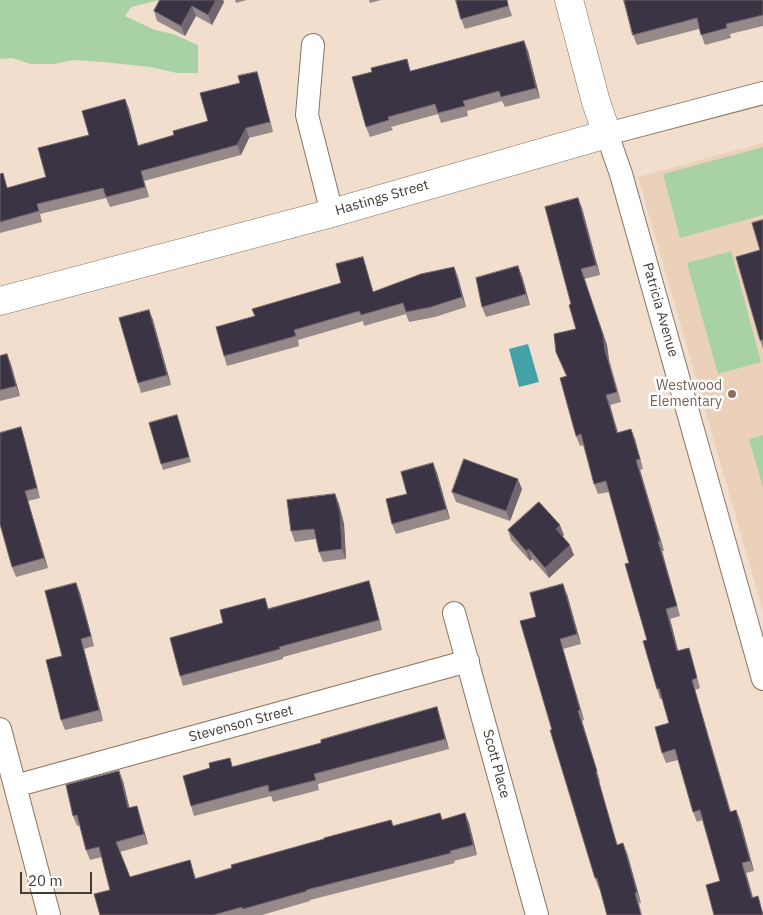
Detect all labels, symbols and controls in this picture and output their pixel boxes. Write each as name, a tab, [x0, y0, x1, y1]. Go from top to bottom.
street label: Hastings Street	[333, 177, 431, 219]
street label: Patricia Avenue	[638, 261, 682, 359]
place label: Westwood Elementary	[650, 378, 722, 411]
marker: Westwood Elementary	[726, 388, 738, 400]
street label: Stevenson Street	[187, 702, 295, 746]
street label: Scott Place	[479, 728, 513, 800]
scale bar	[22, 862, 95, 894]
text: 20 m	[28, 871, 63, 890]

